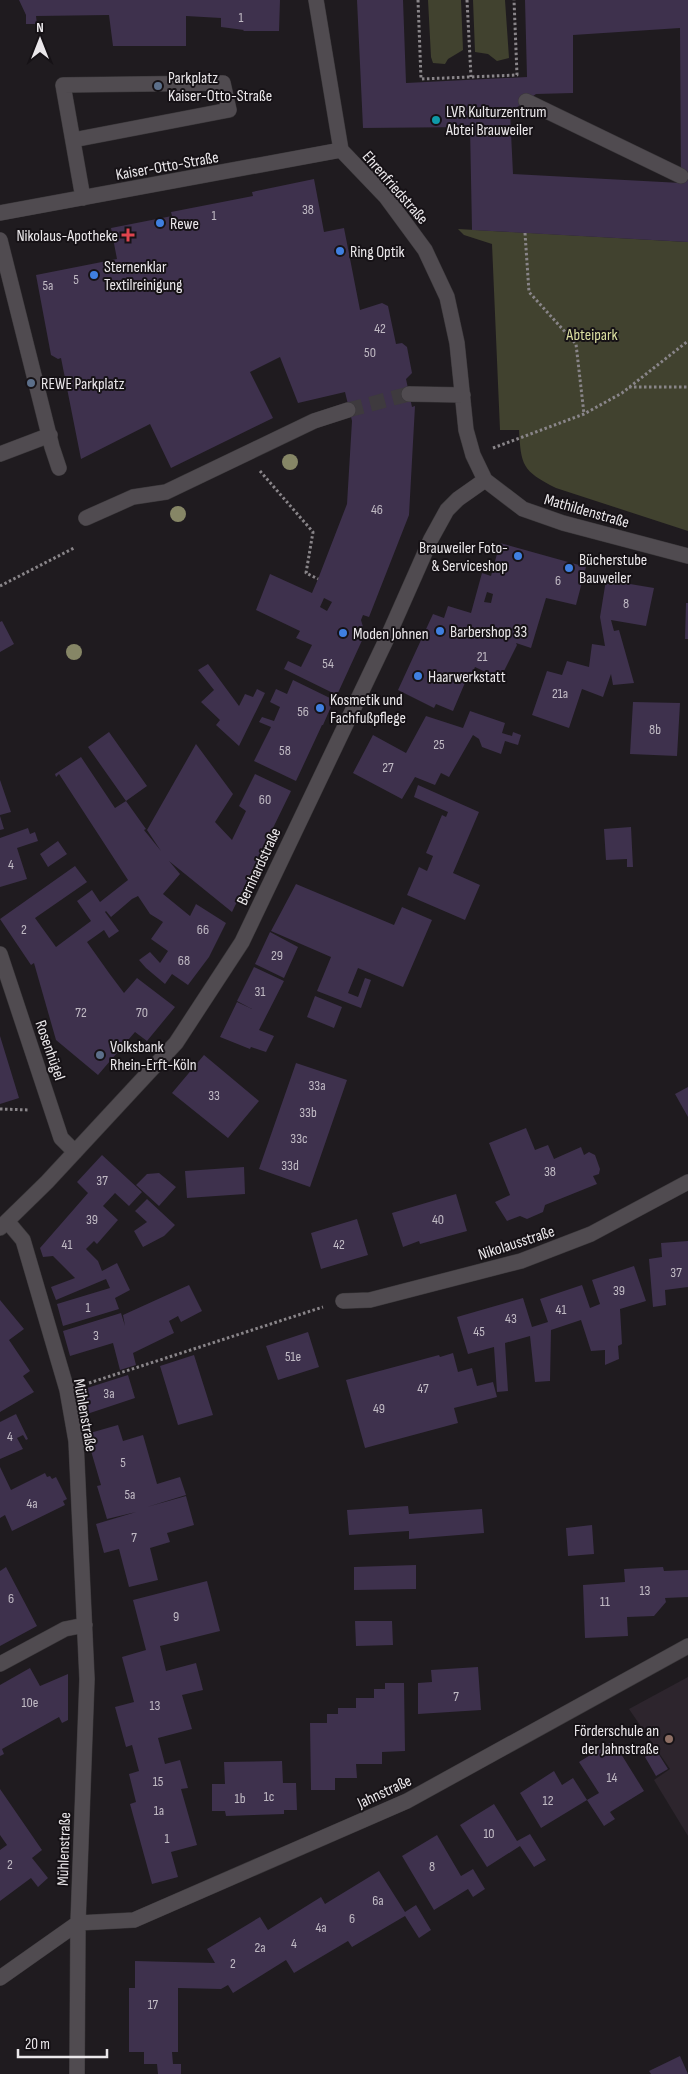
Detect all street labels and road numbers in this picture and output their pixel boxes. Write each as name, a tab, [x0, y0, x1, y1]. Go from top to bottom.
street label: Kaiser-Otto-Straße	[114, 148, 220, 185]
street label: Ehrenfriedstraße	[358, 148, 432, 228]
street label: Mathildenstraße	[542, 490, 631, 533]
street label: Bernhardstraße	[233, 825, 286, 908]
street label: Rosenhügel	[30, 1018, 69, 1083]
street label: Nikolausstraße	[476, 1222, 557, 1265]
street label: Mühlenstraße	[69, 1377, 100, 1453]
street label: Jahnstraße	[354, 1772, 415, 1814]
street label: Mühlenstraße	[54, 1812, 75, 1886]

